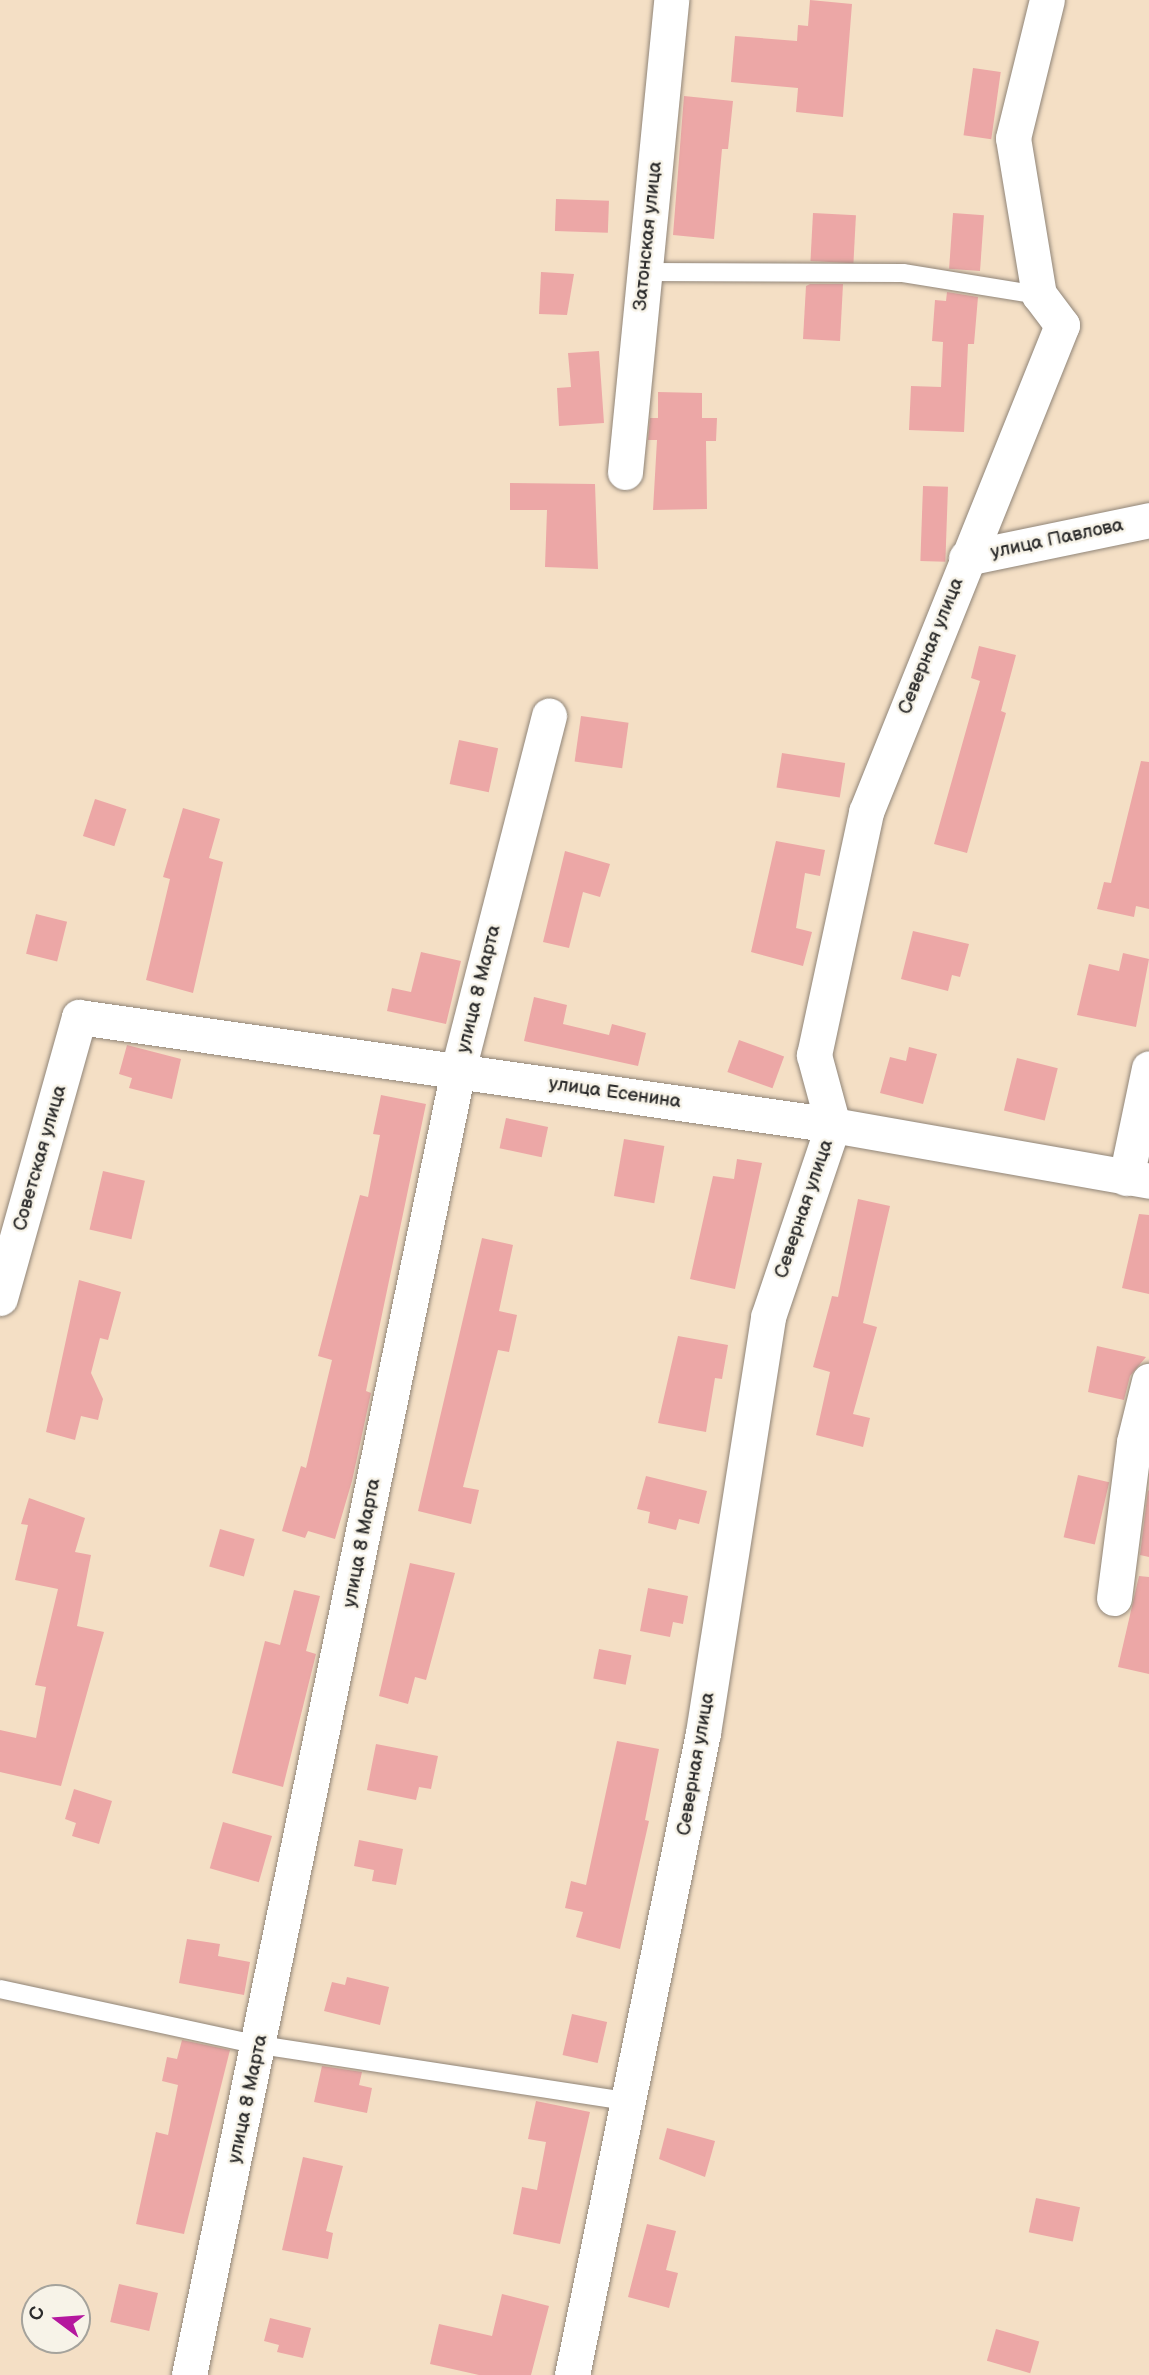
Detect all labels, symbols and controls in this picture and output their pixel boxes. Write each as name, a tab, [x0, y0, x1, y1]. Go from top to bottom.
street label: Затонская улица	[629, 160, 667, 312]
street label: улица Павлова	[989, 514, 1125, 564]
street label: Северная улица	[893, 575, 969, 717]
street label: улица 8 Марта	[452, 923, 506, 1055]
street label: улица Есенина	[547, 1072, 683, 1114]
street label: Советская улица	[8, 1083, 72, 1233]
street label: Северная улица	[770, 1137, 838, 1281]
street label: улица 8 Марта	[338, 1477, 386, 1609]
street label: Северная улица	[672, 1691, 720, 1837]
street label: улица 8 Марта	[223, 2033, 273, 2165]
north arrow	[21, 2284, 91, 2354]
text: С	[24, 2304, 50, 2323]

